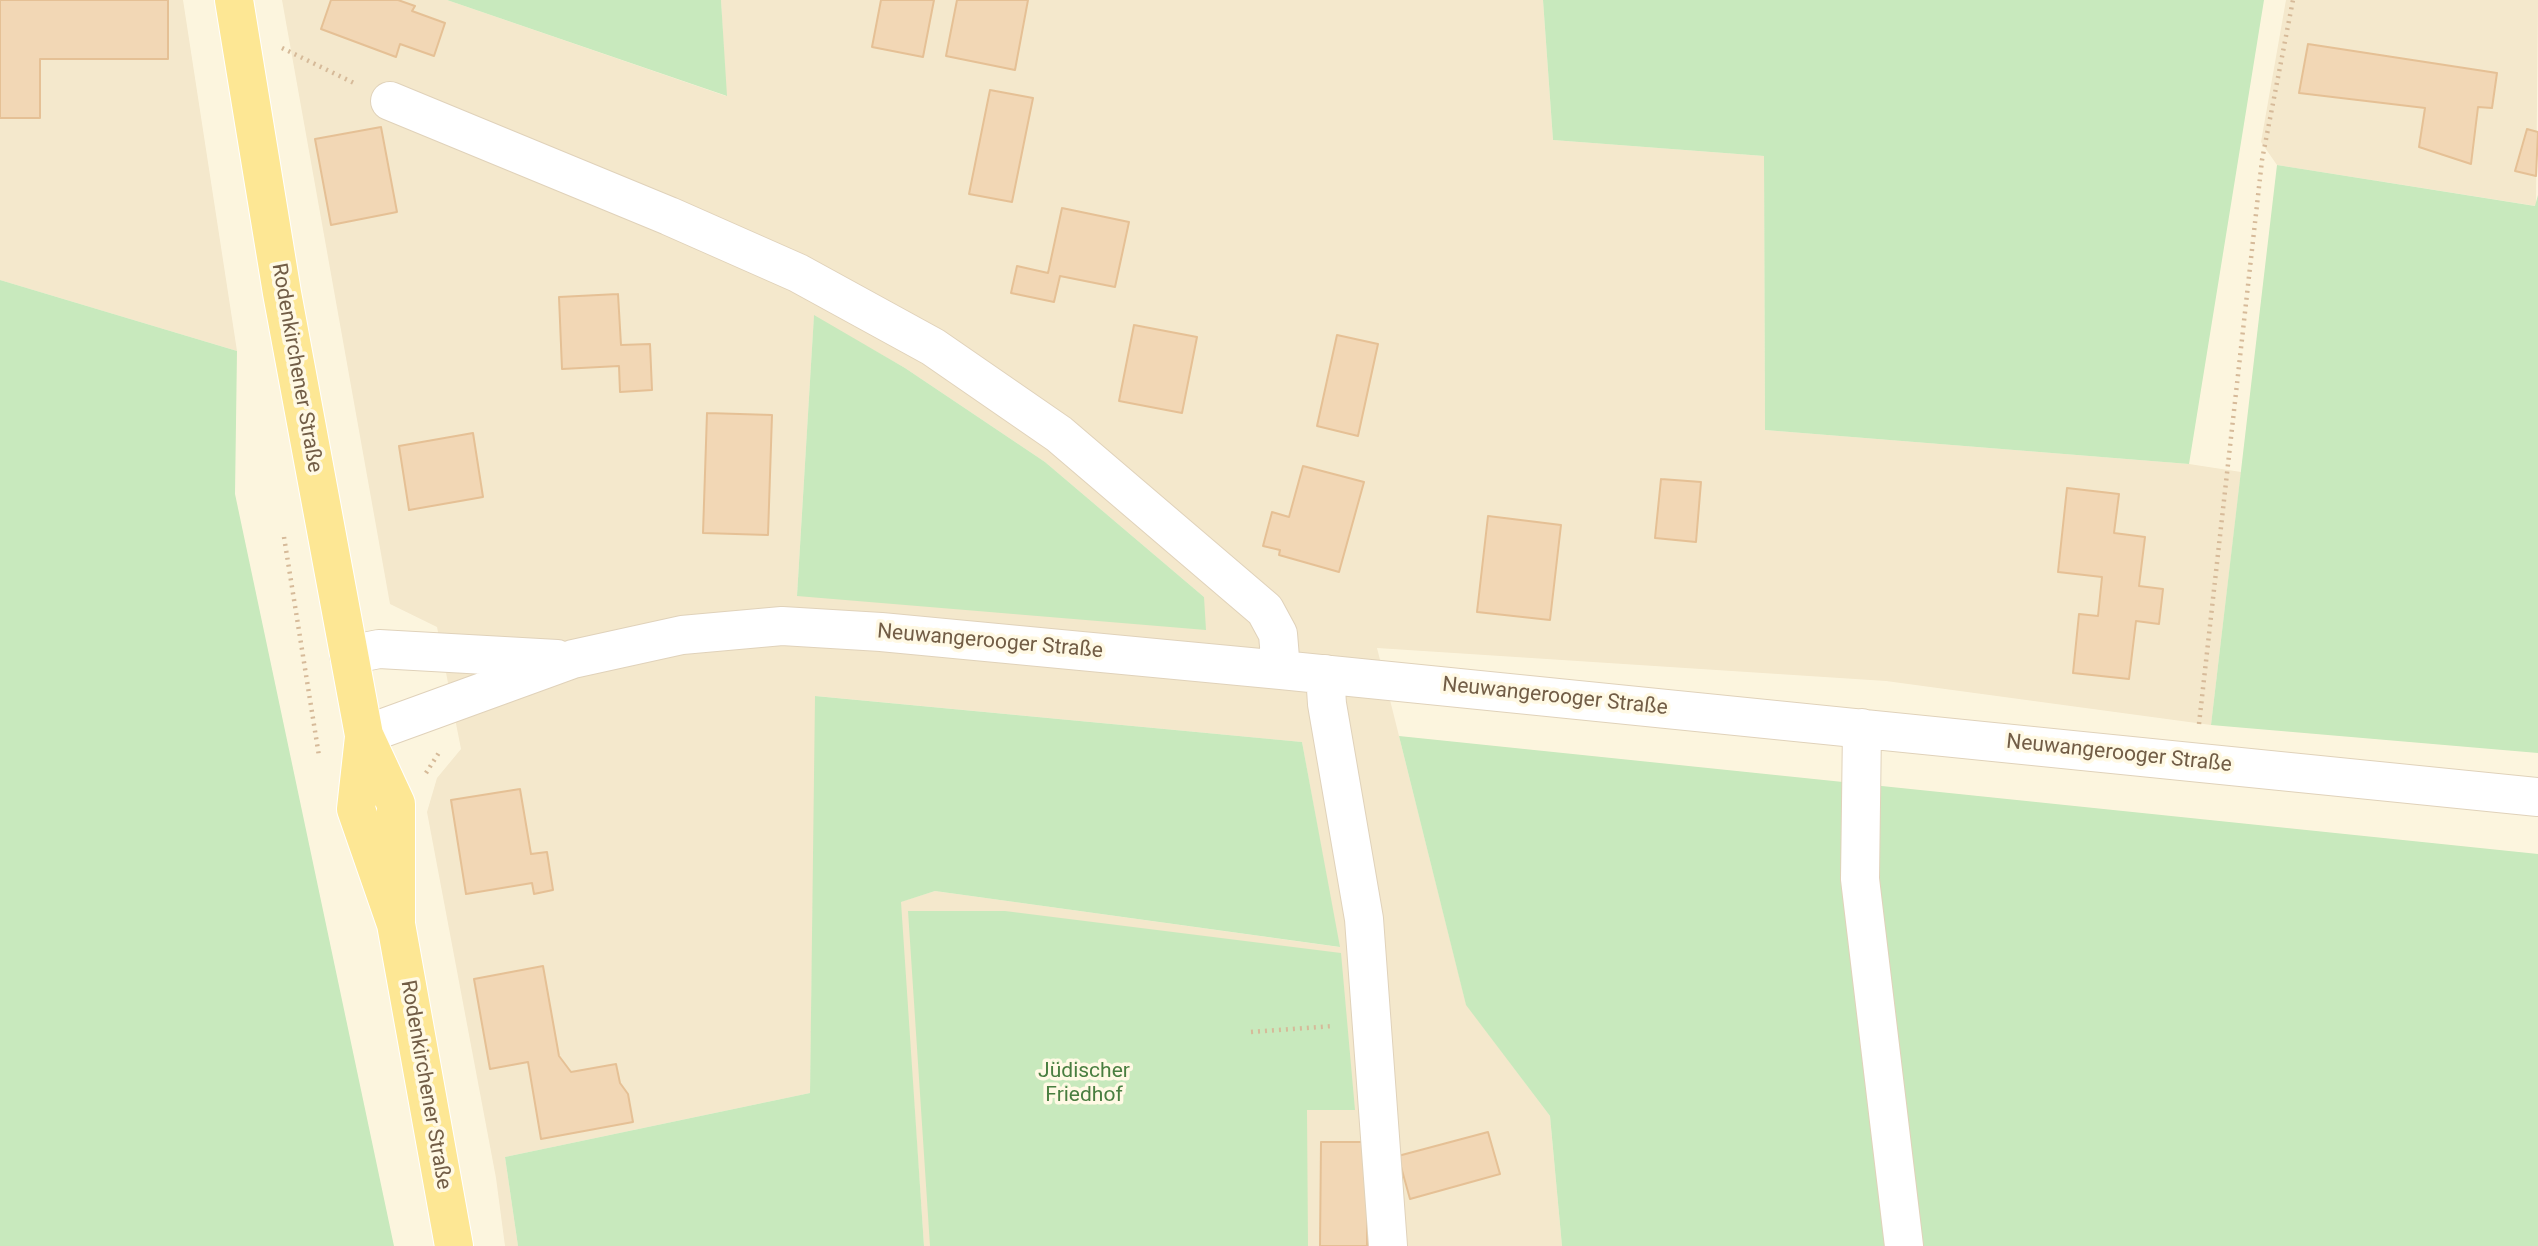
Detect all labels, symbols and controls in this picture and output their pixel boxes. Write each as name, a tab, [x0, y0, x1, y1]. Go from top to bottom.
street label: Rodenkirchener Straße	[265, 261, 327, 475]
street label: Neuwangerooger Straße	[876, 620, 1104, 664]
street label: Neuwangerooger Straße	[1441, 673, 1669, 721]
street label: Neuwangerooger Straße	[2005, 730, 2233, 778]
street label: Rodenkirchener Straße	[394, 978, 456, 1192]
park label: Jüdischer Friedhof	[1038, 1059, 1130, 1109]

